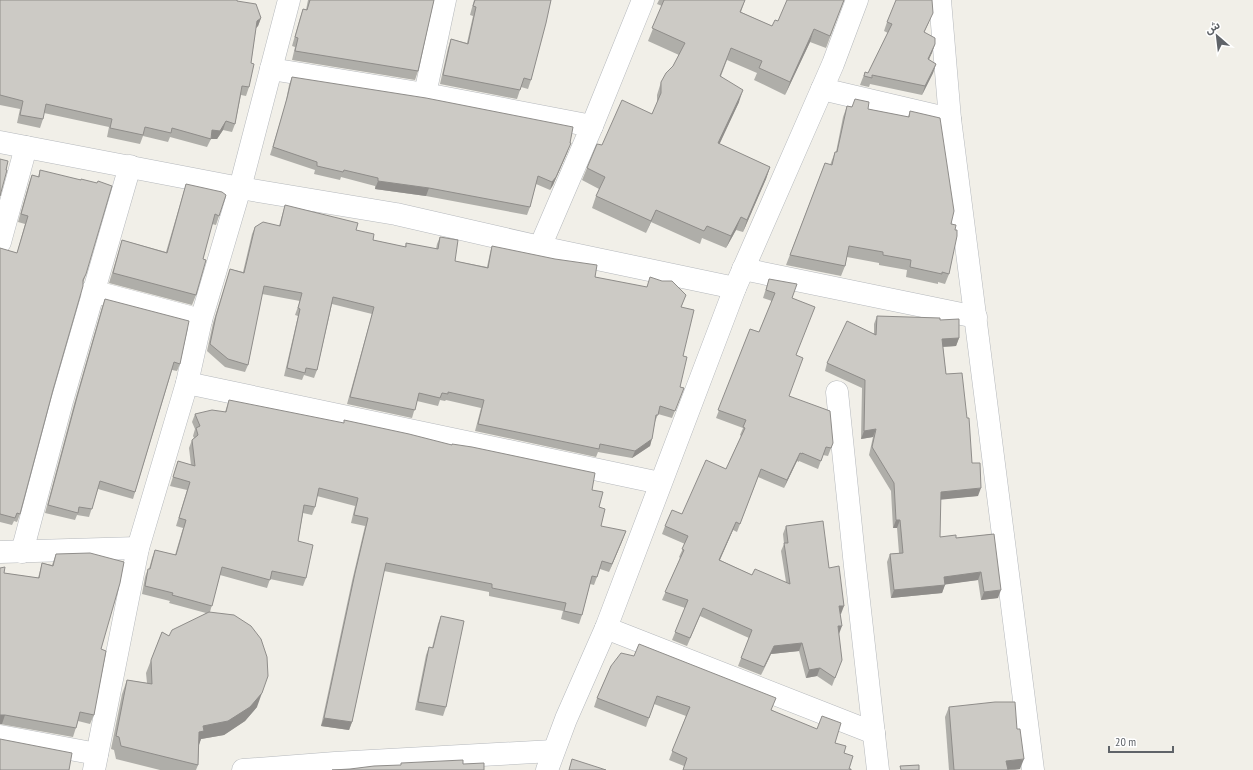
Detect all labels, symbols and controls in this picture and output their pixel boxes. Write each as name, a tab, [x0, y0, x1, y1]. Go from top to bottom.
north arrow	[1197, 16, 1237, 56]
text: ش	[1202, 17, 1222, 37]
scale bar	[1109, 728, 1173, 754]
text: 20 m	[1115, 734, 1136, 749]

